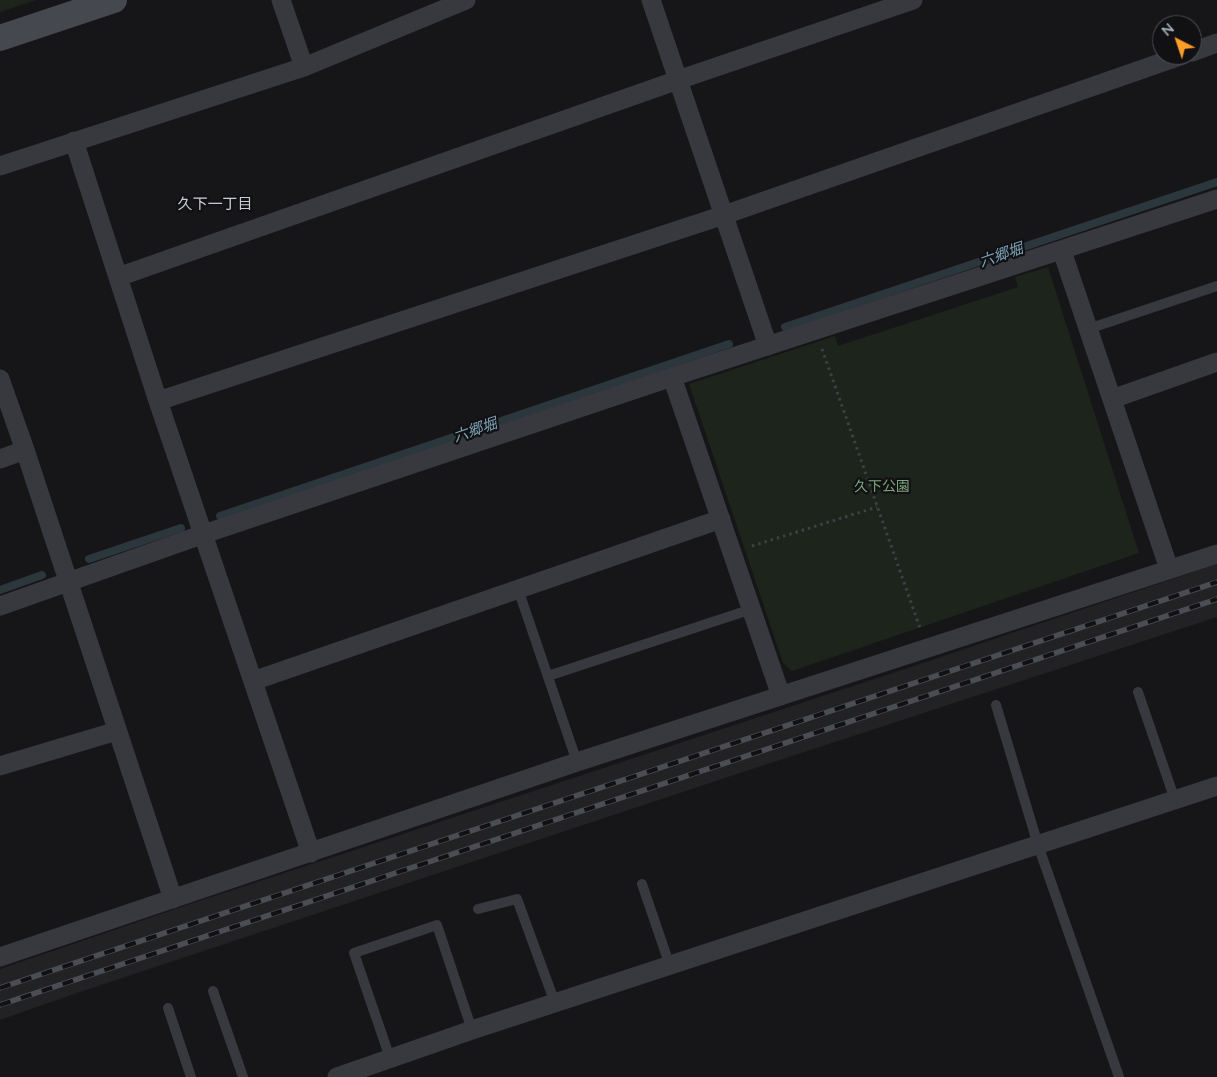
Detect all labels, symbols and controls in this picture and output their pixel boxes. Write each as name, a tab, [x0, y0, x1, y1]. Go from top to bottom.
north arrow	[1152, 15, 1202, 65]
text: N	[1158, 19, 1177, 39]
district label: 久下一丁目	[178, 195, 252, 213]
water label: 六郷堀	[977, 239, 1025, 271]
water label: 六郷堀	[451, 414, 499, 446]
park label: 久下公園	[854, 478, 910, 494]

